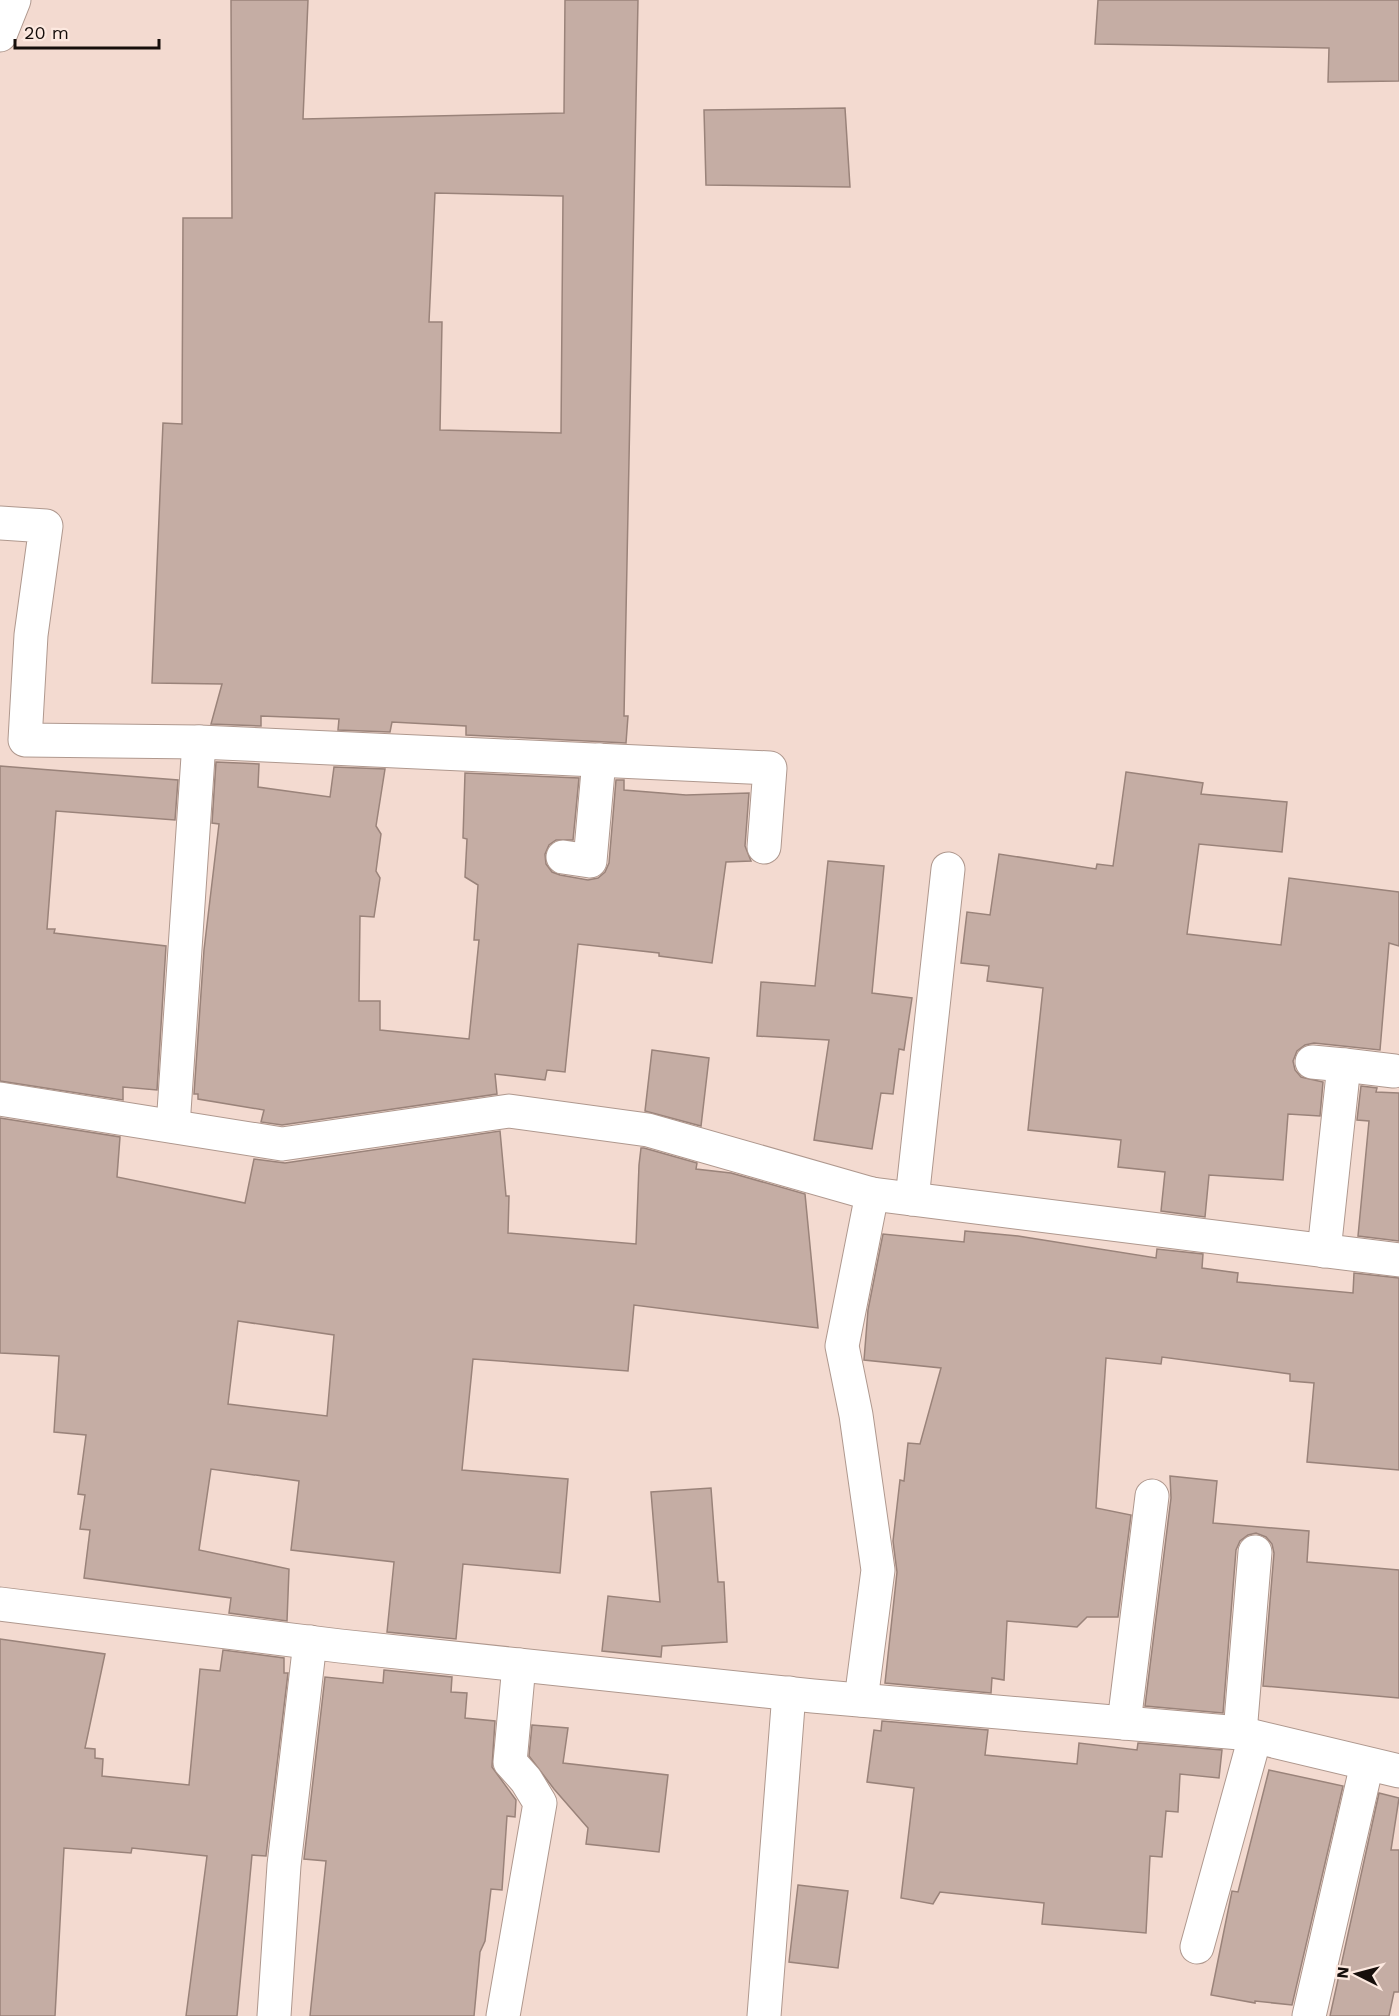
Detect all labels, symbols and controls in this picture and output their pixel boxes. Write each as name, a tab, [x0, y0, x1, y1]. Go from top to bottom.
scale bar	[15, 12, 159, 50]
text: 20 m	[24, 22, 69, 43]
north arrow	[1327, 1944, 1387, 2004]
text: N	[1333, 1966, 1353, 1979]

